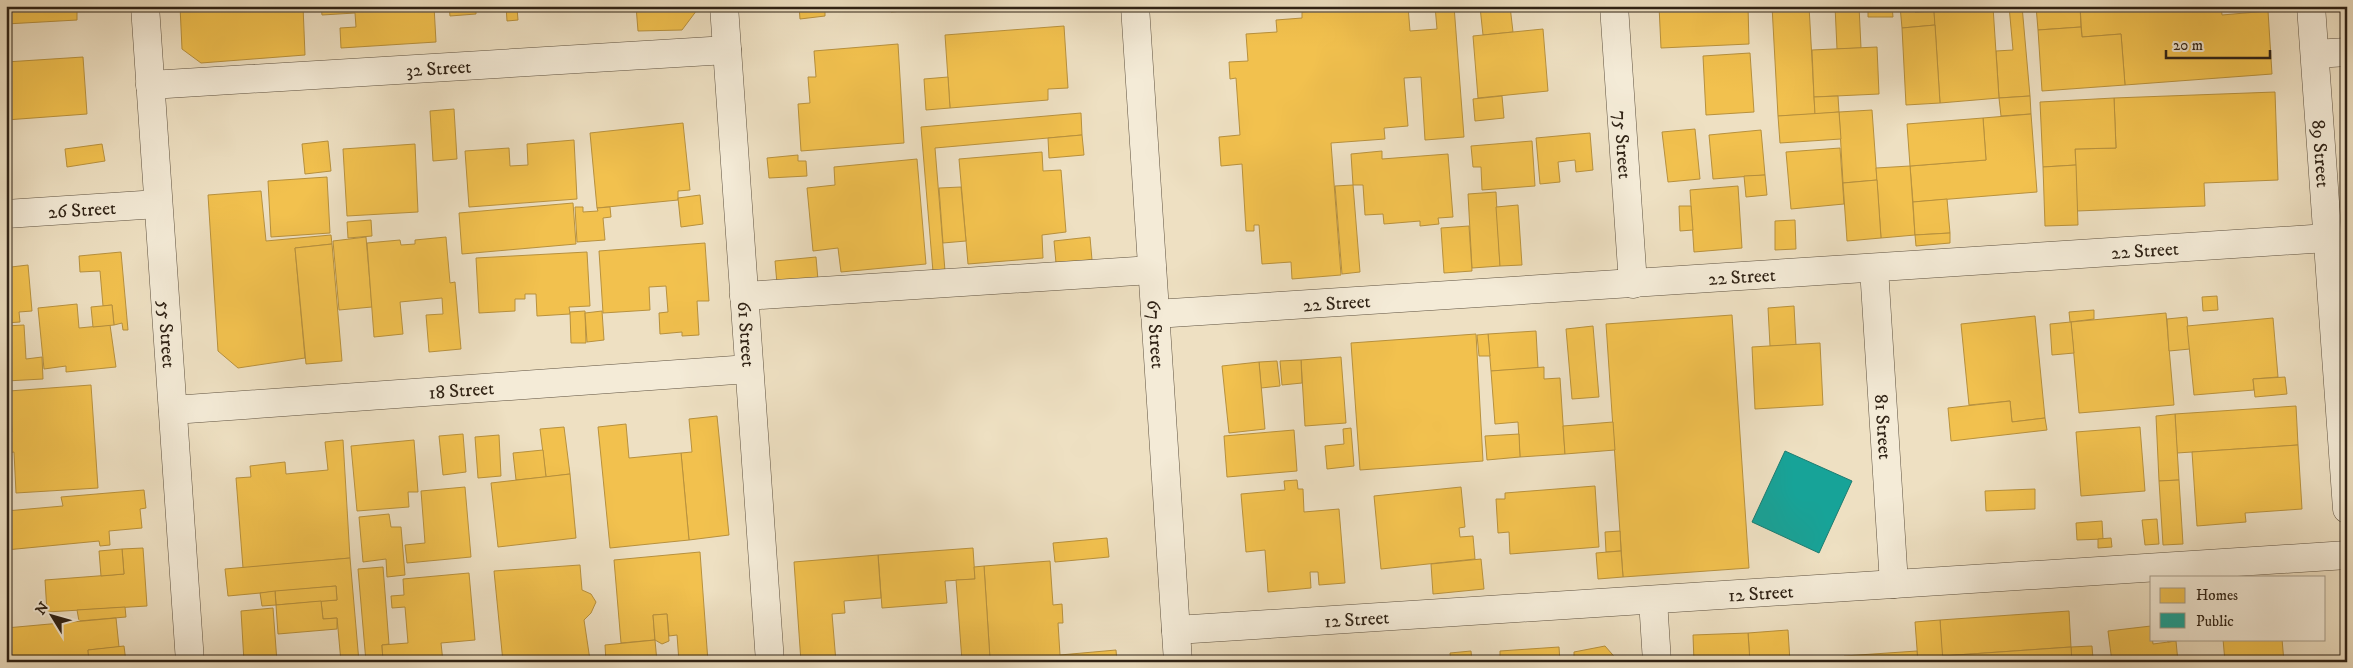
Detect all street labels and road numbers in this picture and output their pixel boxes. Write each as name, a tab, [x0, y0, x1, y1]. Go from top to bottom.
street label: 32 Street	[405, 56, 472, 82]
street label: 75 Street	[1608, 110, 1636, 180]
street label: 89 Street	[2306, 119, 2334, 188]
street label: 26 Street	[47, 197, 117, 224]
street label: 22 Street	[2110, 238, 2180, 265]
street label: 22 Street	[1707, 264, 1776, 291]
street label: 22 Street	[1302, 290, 1371, 317]
street label: 67 Street	[1141, 299, 1169, 370]
street label: 55 Street	[152, 300, 180, 369]
street label: 61 Street	[732, 301, 759, 368]
street label: 18 Street	[428, 377, 495, 405]
street label: 81 Street	[1869, 393, 1896, 460]
street label: 12 Street	[1728, 580, 1794, 608]
street label: 12 Street	[1323, 606, 1390, 633]

